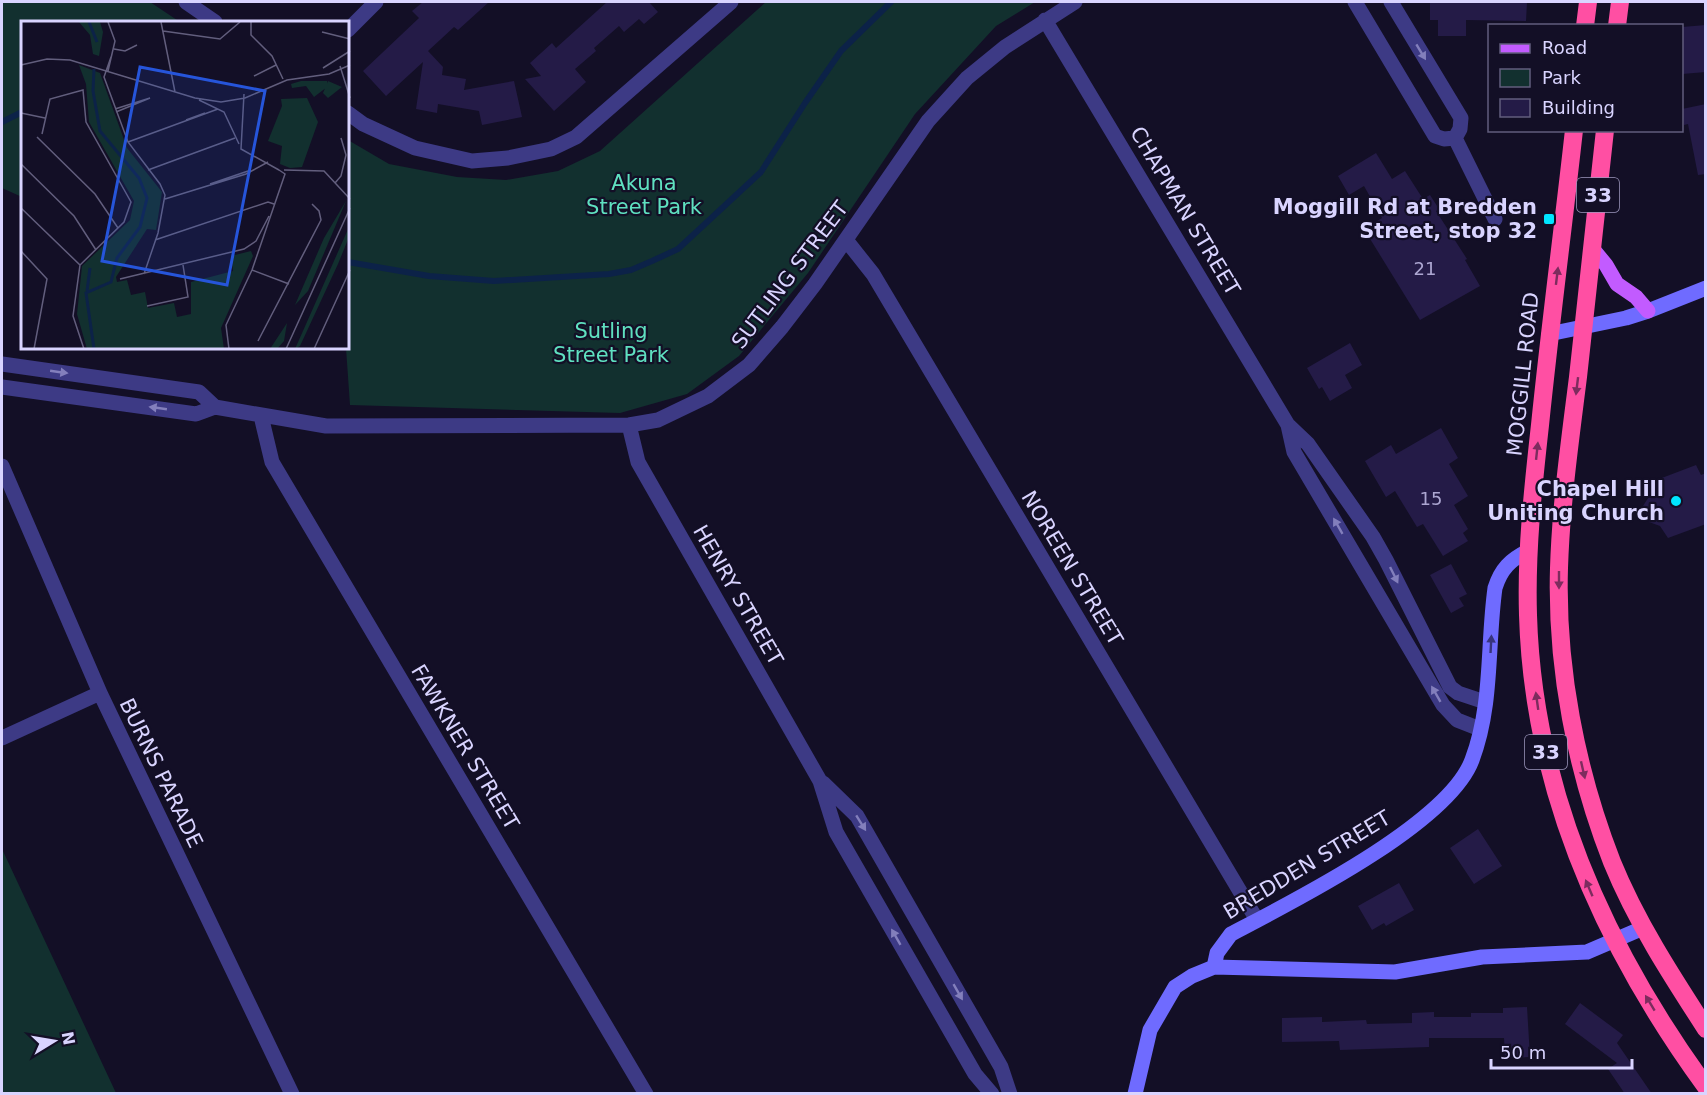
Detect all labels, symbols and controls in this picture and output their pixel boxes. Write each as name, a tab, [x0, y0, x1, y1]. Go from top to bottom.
inset map	[21, 21, 350, 350]
legend	[1488, 24, 1683, 132]
text: Road	[1542, 37, 1587, 58]
one-way arrow	[1415, 44, 1426, 60]
text: Park	[1542, 67, 1581, 88]
text: Building	[1542, 97, 1615, 118]
street label: CHAPMAN STREET	[1125, 122, 1245, 300]
park label: Akuna Street Park	[586, 171, 703, 219]
road number: 33	[1577, 178, 1619, 212]
place label: Moggill Rd at Bredden Street, stop 32	[1273, 195, 1537, 243]
street label: SUTLING STREET	[727, 196, 853, 353]
marker: Moggill Rd at Bredden Street, stop 32	[1542, 212, 1556, 226]
house number: 21	[1414, 258, 1436, 279]
one-way arrow	[1552, 267, 1561, 286]
street label: MOGGILL ROAD	[1502, 291, 1544, 457]
park label: Sutling Street Park	[553, 319, 670, 367]
one-way arrow	[50, 367, 69, 376]
one-way arrow	[1572, 377, 1581, 396]
one-way arrow	[148, 404, 167, 413]
one-way arrow	[1532, 441, 1542, 460]
place label: Chapel Hill Uniting Church	[1487, 477, 1664, 525]
street label: NOREEN STREET	[1016, 486, 1128, 650]
house number: 15	[1420, 488, 1442, 509]
marker: Chapel Hill Uniting Church	[1669, 494, 1683, 508]
one-way arrow	[1332, 518, 1343, 534]
street label: HENRY STREET	[688, 521, 788, 669]
one-way arrow	[1389, 567, 1399, 584]
one-way arrow	[1554, 571, 1564, 590]
one-way arrow	[1486, 635, 1495, 654]
street label: FAWKNER STREET	[406, 660, 524, 834]
one-way arrow	[1431, 686, 1442, 702]
one-way arrow	[1532, 691, 1541, 710]
street label: BURNS PARADE	[114, 694, 208, 852]
road number: 33	[1525, 735, 1567, 769]
one-way arrow	[1579, 761, 1589, 779]
street label: BREDDEN STREET	[1219, 806, 1395, 924]
one-way arrow	[855, 815, 866, 831]
one-way arrow	[1584, 879, 1594, 897]
one-way arrow	[891, 928, 901, 945]
one-way arrow	[953, 984, 963, 1001]
one-way arrow	[1644, 995, 1655, 1011]
north arrow	[24, 1011, 84, 1071]
text: N	[58, 1030, 79, 1047]
scale bar	[1491, 1032, 1632, 1070]
text: 50 m	[1500, 1042, 1546, 1063]

